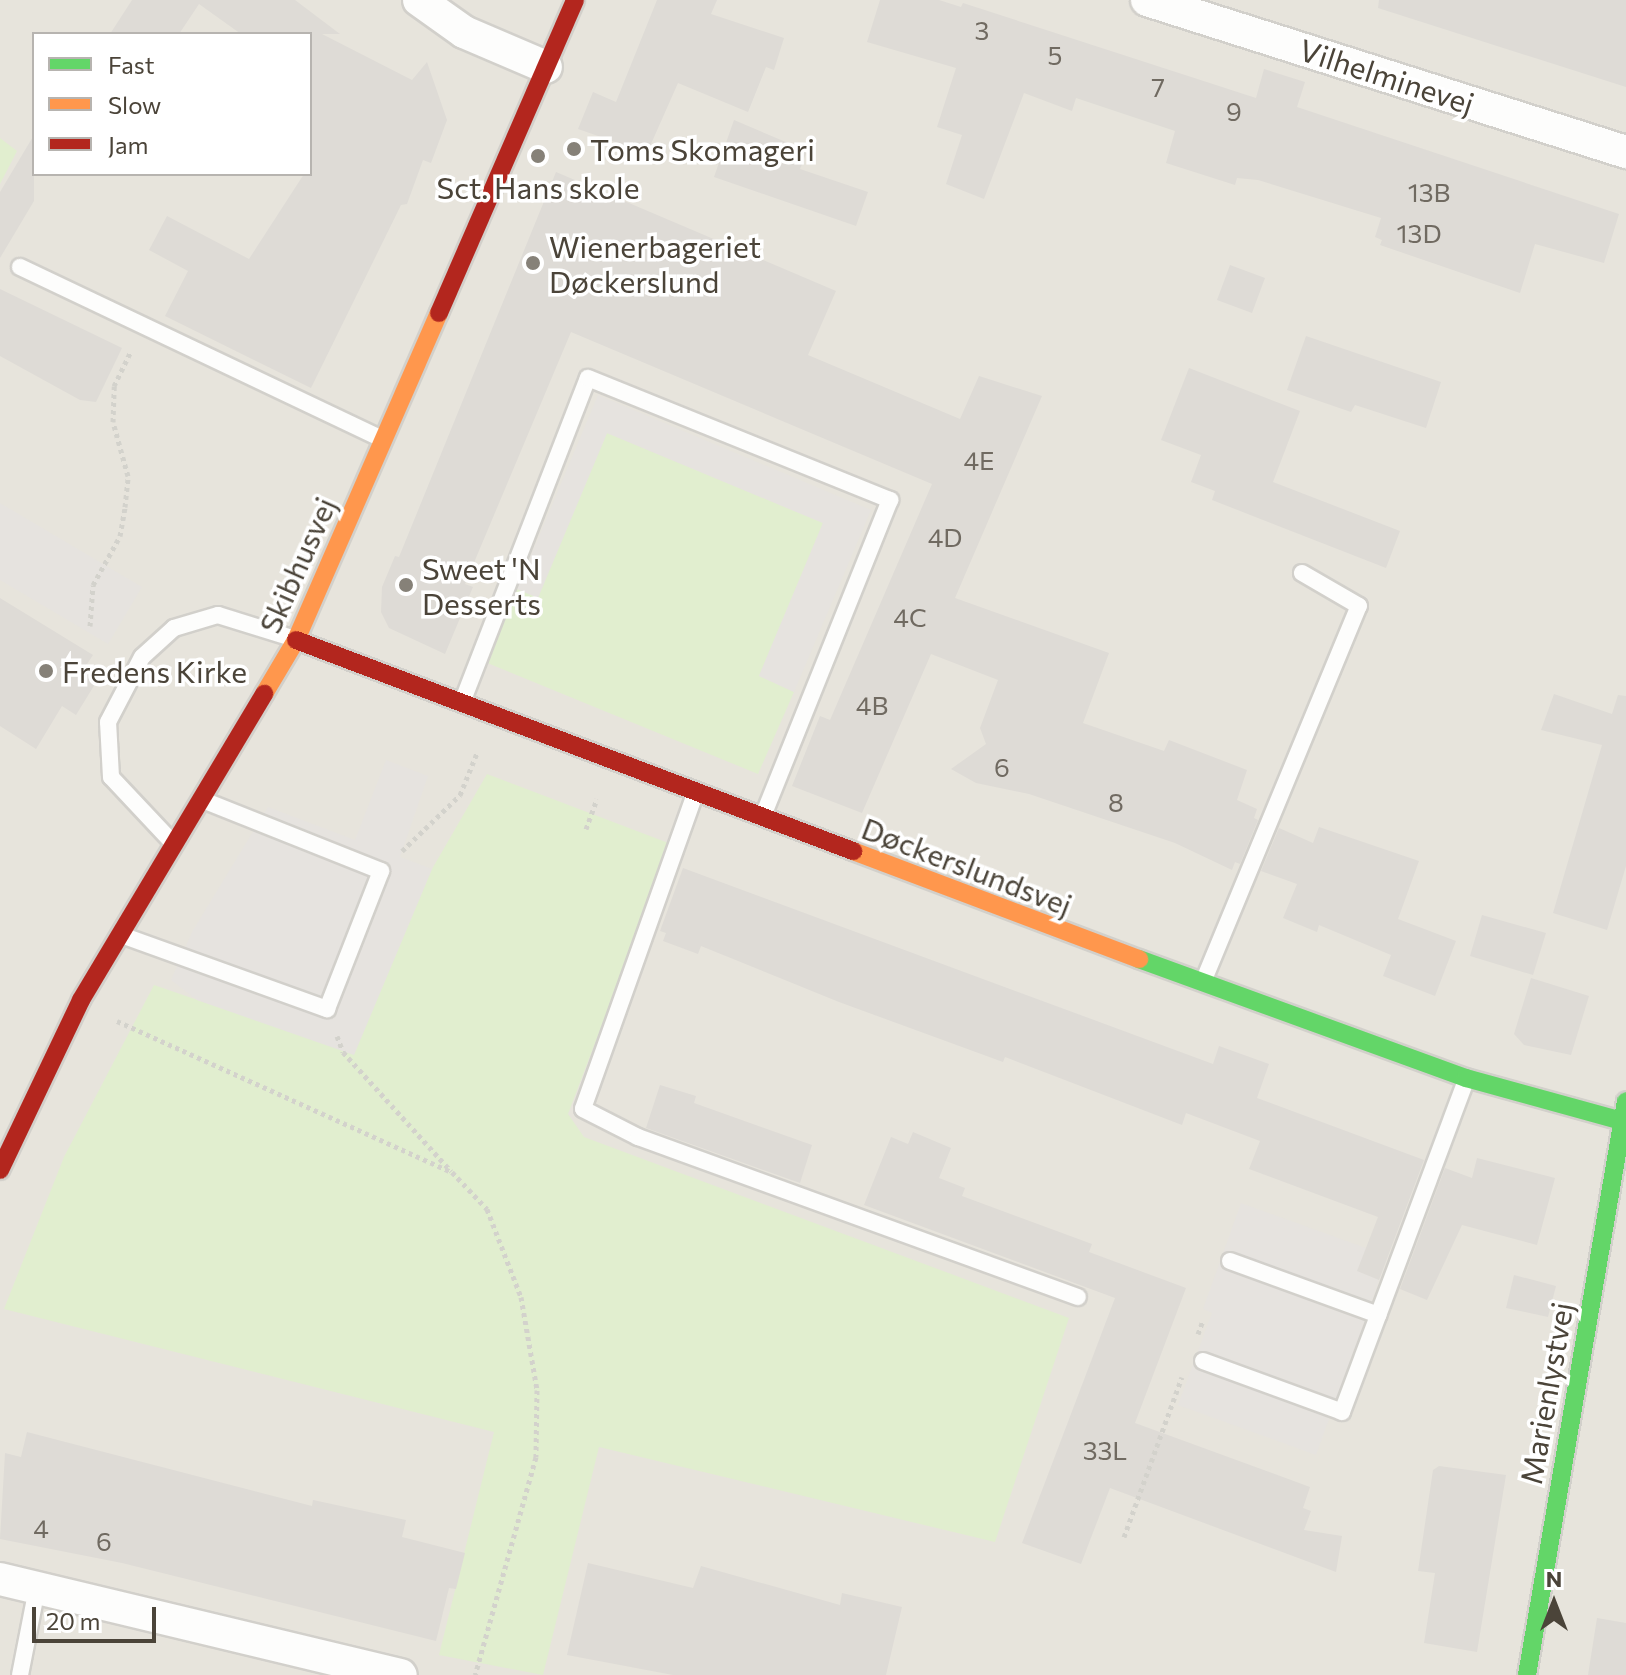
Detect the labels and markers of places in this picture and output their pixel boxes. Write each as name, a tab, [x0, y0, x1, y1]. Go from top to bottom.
place label: Toms Skomageri	[590, 131, 815, 167]
marker: Toms Skomageri	[565, 140, 583, 158]
marker: Sct. Hans skole	[529, 147, 547, 165]
place label: Sct. Hans skole	[437, 169, 639, 205]
place label: Wienerbageriet Døckerslund	[549, 228, 761, 298]
marker: Wienerbageriet Døckerslund	[524, 254, 542, 272]
place label: Sweet 'N Desserts	[422, 550, 541, 620]
marker: Sweet 'N Desserts	[397, 576, 415, 594]
place label: Fredens Kirke	[62, 653, 247, 689]
marker: Fredens Kirke	[37, 662, 55, 680]

